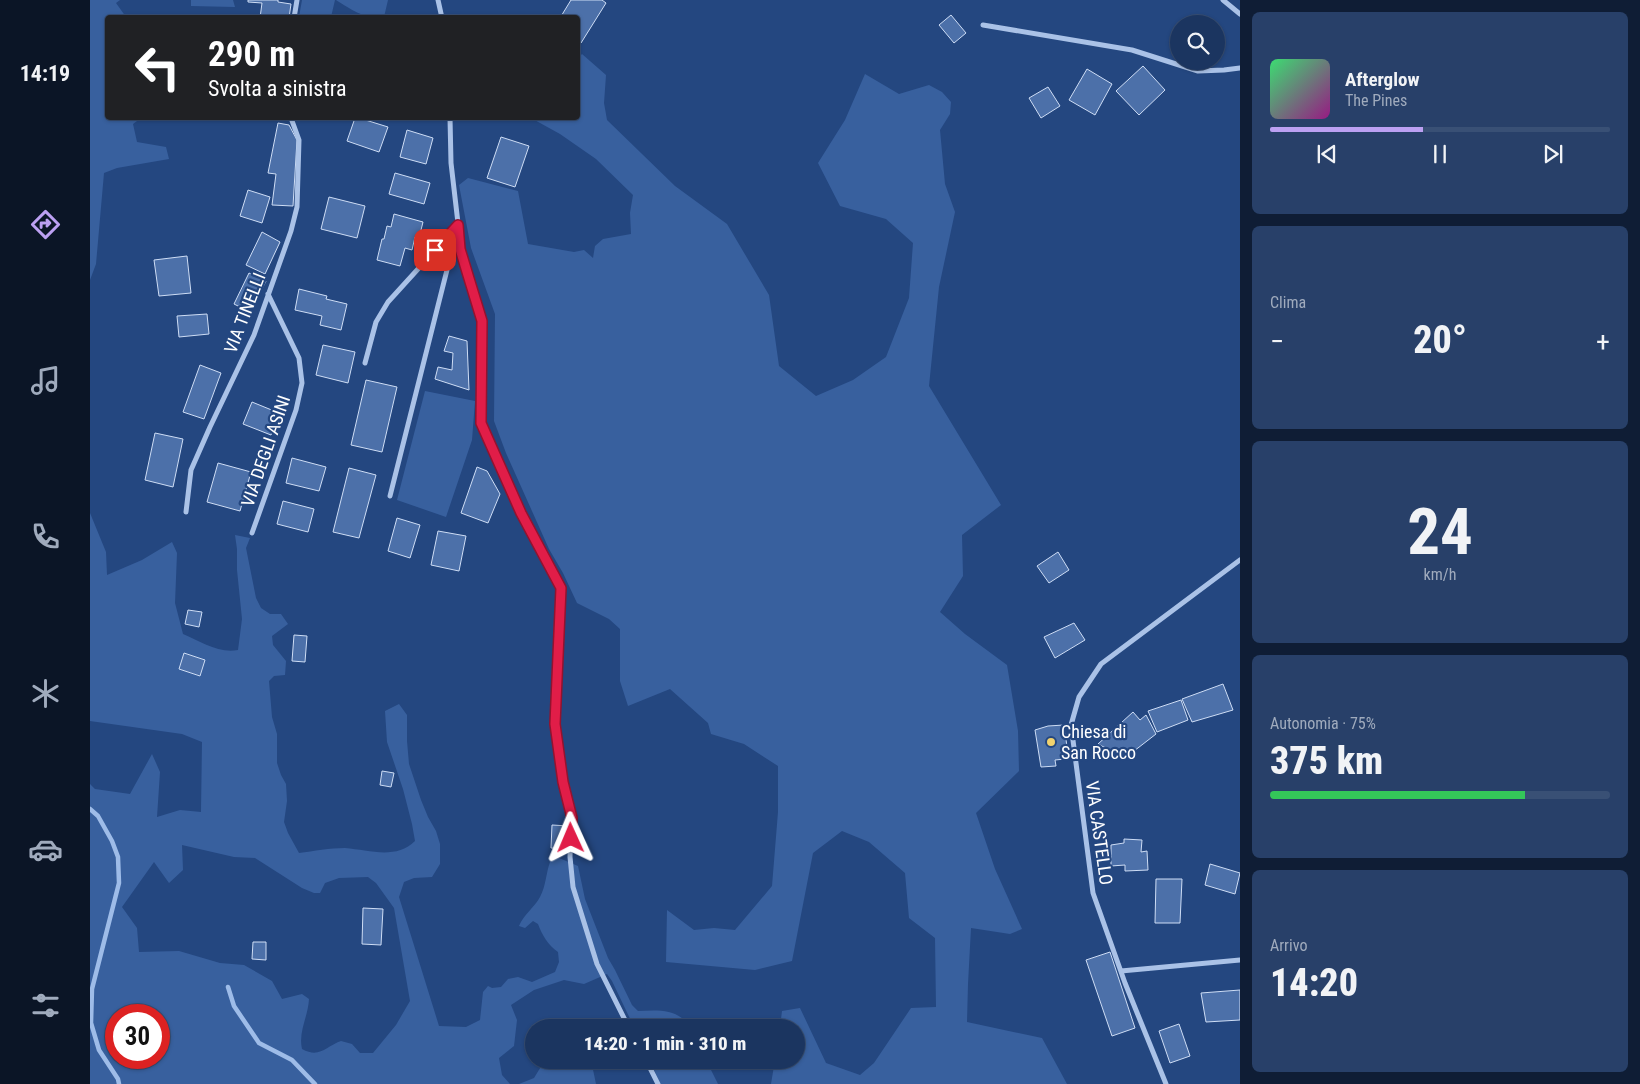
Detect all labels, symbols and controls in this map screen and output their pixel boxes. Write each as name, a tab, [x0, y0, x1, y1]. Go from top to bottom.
map controls	[1170, 15, 1225, 70]
button: search	[1170, 15, 1225, 70]
text: 290 m	[208, 34, 295, 75]
icon: left	[125, 35, 190, 100]
text: 14:19	[20, 61, 70, 86]
text: Afterglow	[1345, 68, 1419, 91]
text: Svolta a sinistra	[208, 76, 347, 101]
text: The Pines	[1345, 91, 1407, 110]
icon: previous	[1313, 140, 1341, 168]
icon: pause	[1426, 140, 1454, 168]
icon: next	[1539, 140, 1567, 168]
icon: directions	[28, 207, 63, 242]
pin	[414, 229, 456, 271]
icon: arrive	[421, 236, 449, 264]
street label: VIA TINELLI	[220, 270, 269, 356]
text: Clima	[1270, 293, 1306, 312]
text: 20°	[1413, 318, 1467, 362]
text: −	[1270, 325, 1284, 358]
text: +	[1596, 325, 1610, 358]
icon: music	[28, 363, 63, 398]
street label: VIA DEGLI ASINI	[237, 392, 294, 509]
text: 24	[1407, 494, 1473, 570]
icon: phone	[28, 519, 63, 554]
text: km/h	[1424, 565, 1456, 584]
icon: climate	[28, 676, 63, 711]
text: Autonomia · 75%	[1270, 714, 1376, 733]
place label: Chiesa di San Rocco	[1061, 721, 1136, 763]
marker: Chiesa di San Rocco	[1045, 736, 1057, 748]
text: 375 km	[1270, 739, 1383, 783]
street label: VIA CASTELLO	[1082, 780, 1117, 886]
position arrow	[544, 811, 596, 863]
icon: car	[28, 832, 63, 867]
text: Arrivo	[1270, 936, 1307, 955]
text: 14:20	[1270, 961, 1358, 1005]
icon: filters	[28, 988, 63, 1023]
speed limit sign: 30	[105, 1004, 170, 1069]
text: 14:20 · 1 min · 310 m	[584, 1032, 746, 1055]

